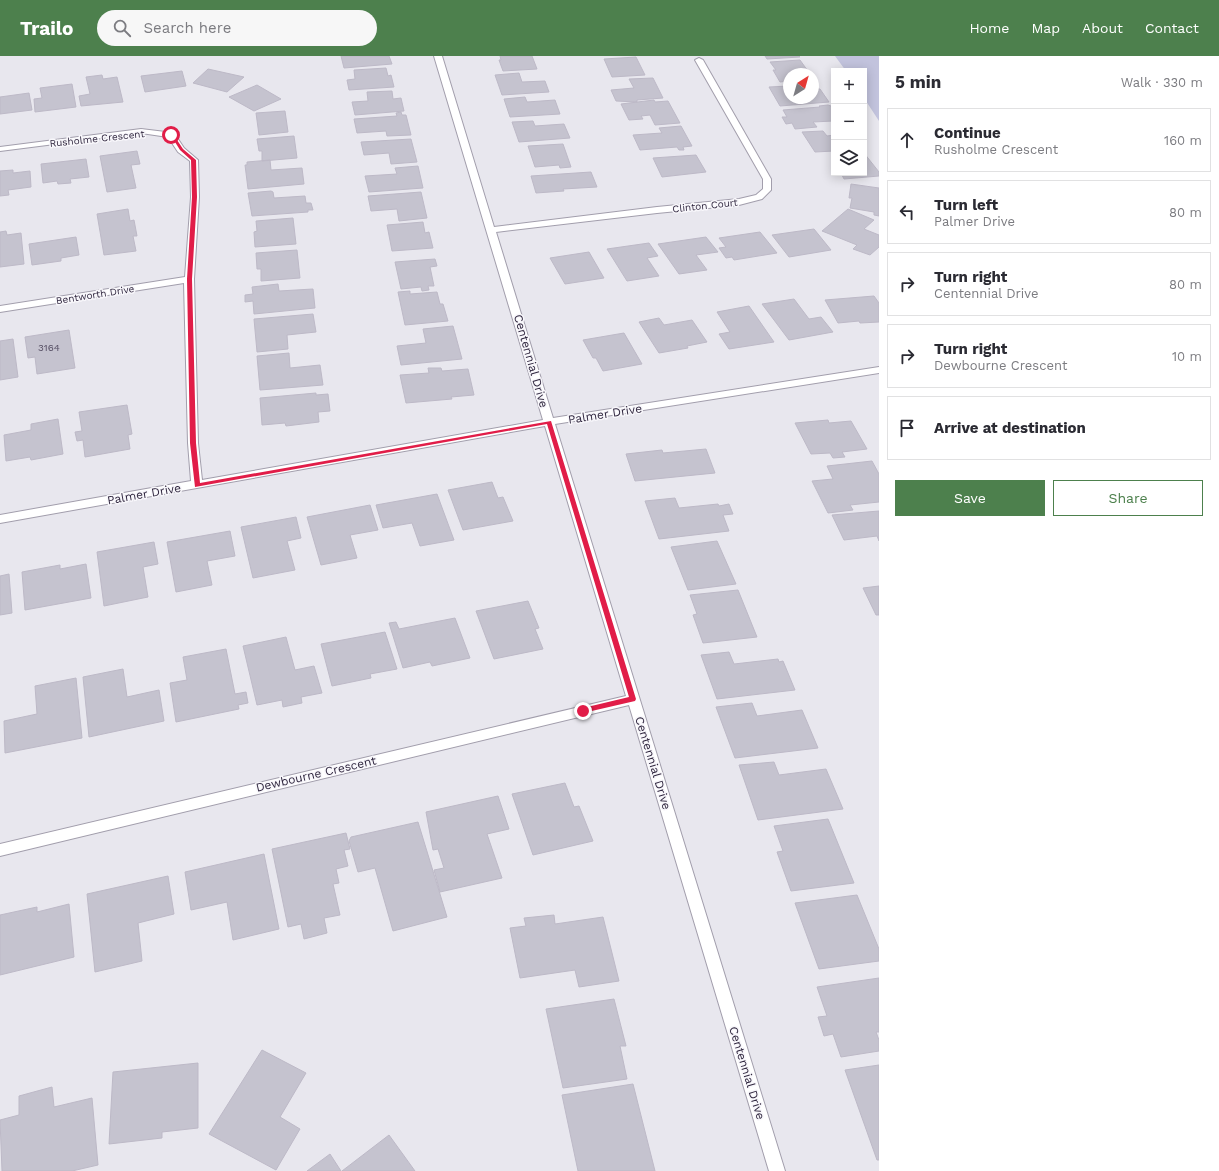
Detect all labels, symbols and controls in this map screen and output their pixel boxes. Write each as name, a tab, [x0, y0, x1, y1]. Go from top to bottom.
search box	[97, 10, 377, 46]
text: Trailo	[20, 17, 73, 40]
icon: search	[111, 17, 133, 39]
text: Search here	[143, 19, 231, 37]
text: Home	[969, 20, 1009, 36]
text: Map	[1031, 20, 1060, 36]
text: About	[1082, 20, 1123, 36]
text: Contact	[1145, 20, 1199, 36]
north arrow	[783, 68, 819, 104]
map controls	[831, 68, 867, 176]
button: +	[831, 68, 867, 104]
text: 5 min	[895, 72, 941, 92]
text: Walk · 330 m	[1121, 75, 1203, 90]
button: −	[831, 104, 867, 140]
text: Continue	[934, 124, 1001, 142]
route start	[162, 126, 180, 144]
street label: Rusholme Crescent	[49, 128, 146, 149]
icon: ahead	[896, 129, 918, 151]
text: 160 m	[1164, 133, 1202, 148]
button: layers	[831, 140, 867, 176]
text: Rusholme Crescent	[934, 142, 1058, 157]
text: Turn left	[934, 196, 998, 214]
street label: Clinton Court	[672, 197, 739, 214]
icon: left	[896, 201, 918, 223]
text: 80 m	[1169, 205, 1202, 220]
text: Palmer Drive	[934, 214, 1015, 229]
text: Turn right	[934, 268, 1007, 286]
icon: right	[896, 273, 918, 295]
text: 80 m	[1169, 277, 1202, 292]
street label: Bentworth Drive	[55, 283, 135, 306]
text: Centennial Drive	[934, 286, 1039, 301]
street label: Centennial Drive	[511, 313, 551, 409]
text: Turn right	[934, 340, 1007, 358]
house number: 3164	[38, 342, 60, 353]
icon: right	[896, 345, 918, 367]
text: 10 m	[1172, 349, 1202, 364]
text: Dewbourne Crescent	[934, 358, 1067, 373]
street label: Palmer Drive	[567, 401, 643, 427]
icon: arrive	[896, 417, 918, 439]
text: Arrive at destination	[934, 419, 1086, 437]
button: Save	[895, 480, 1045, 516]
button: Share	[1053, 480, 1203, 516]
street label: Palmer Drive	[106, 481, 182, 507]
route end	[574, 702, 592, 720]
street label: Centennial Drive	[632, 715, 674, 811]
street label: Dewbourne Crescent	[254, 753, 378, 795]
street label: Centennial Drive	[726, 1025, 768, 1121]

